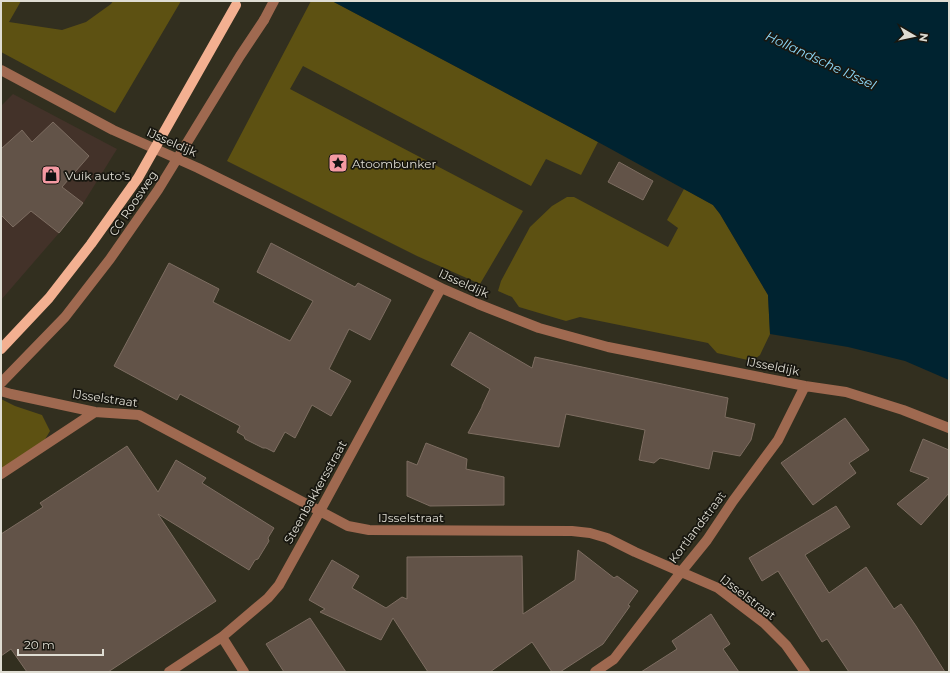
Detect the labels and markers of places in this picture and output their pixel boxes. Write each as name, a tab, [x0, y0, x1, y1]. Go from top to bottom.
place icon: Atoombunker	[327, 152, 349, 174]
place label: Atoombunker	[352, 156, 436, 171]
shop icon: Vuik auto's	[40, 164, 62, 186]
place label: Vuik auto's	[65, 168, 130, 183]

